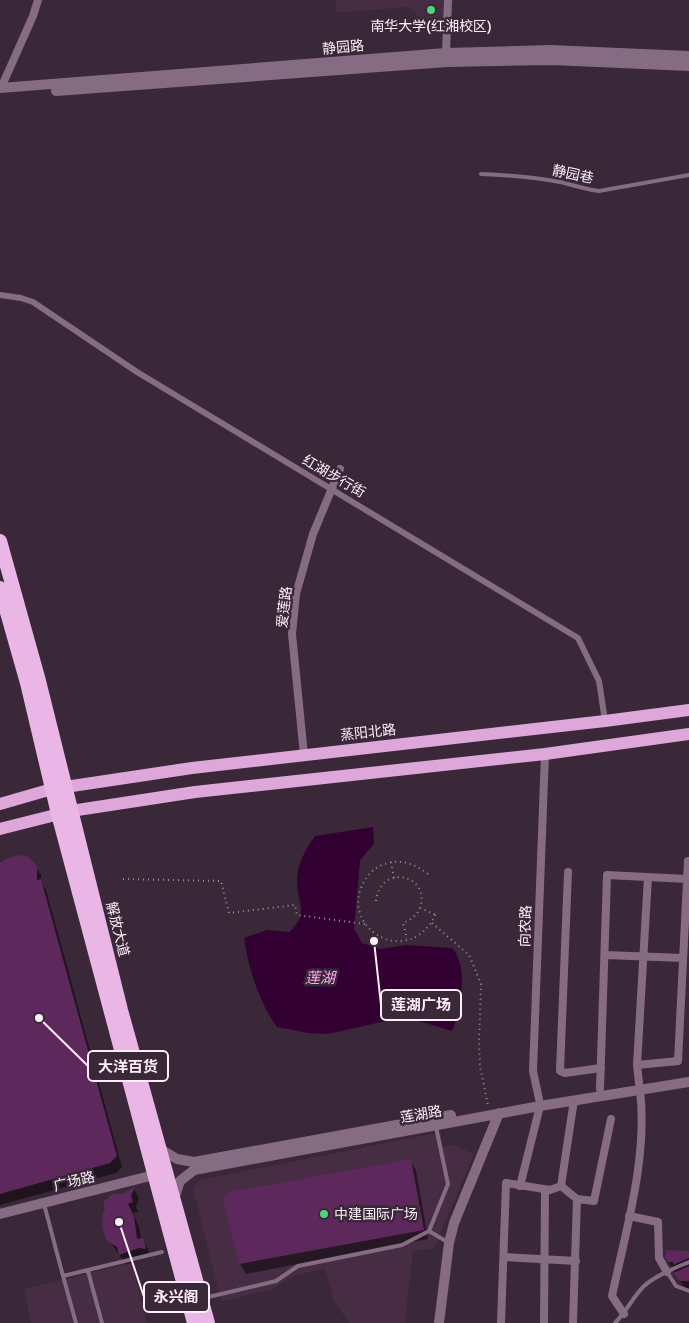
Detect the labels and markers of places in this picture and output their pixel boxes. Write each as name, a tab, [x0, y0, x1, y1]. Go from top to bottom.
marker: 南华大学(红湘校区)	[425, 4, 437, 16]
place label: 南华大学(红湘校区)	[370, 18, 492, 35]
callout: 莲湖广场	[381, 990, 461, 1020]
callout: 大洋百货	[88, 1051, 168, 1081]
place label: 中建国际广场	[334, 1206, 418, 1223]
marker: 中建国际广场	[318, 1208, 330, 1220]
callout: 永兴阁	[144, 1282, 209, 1312]

